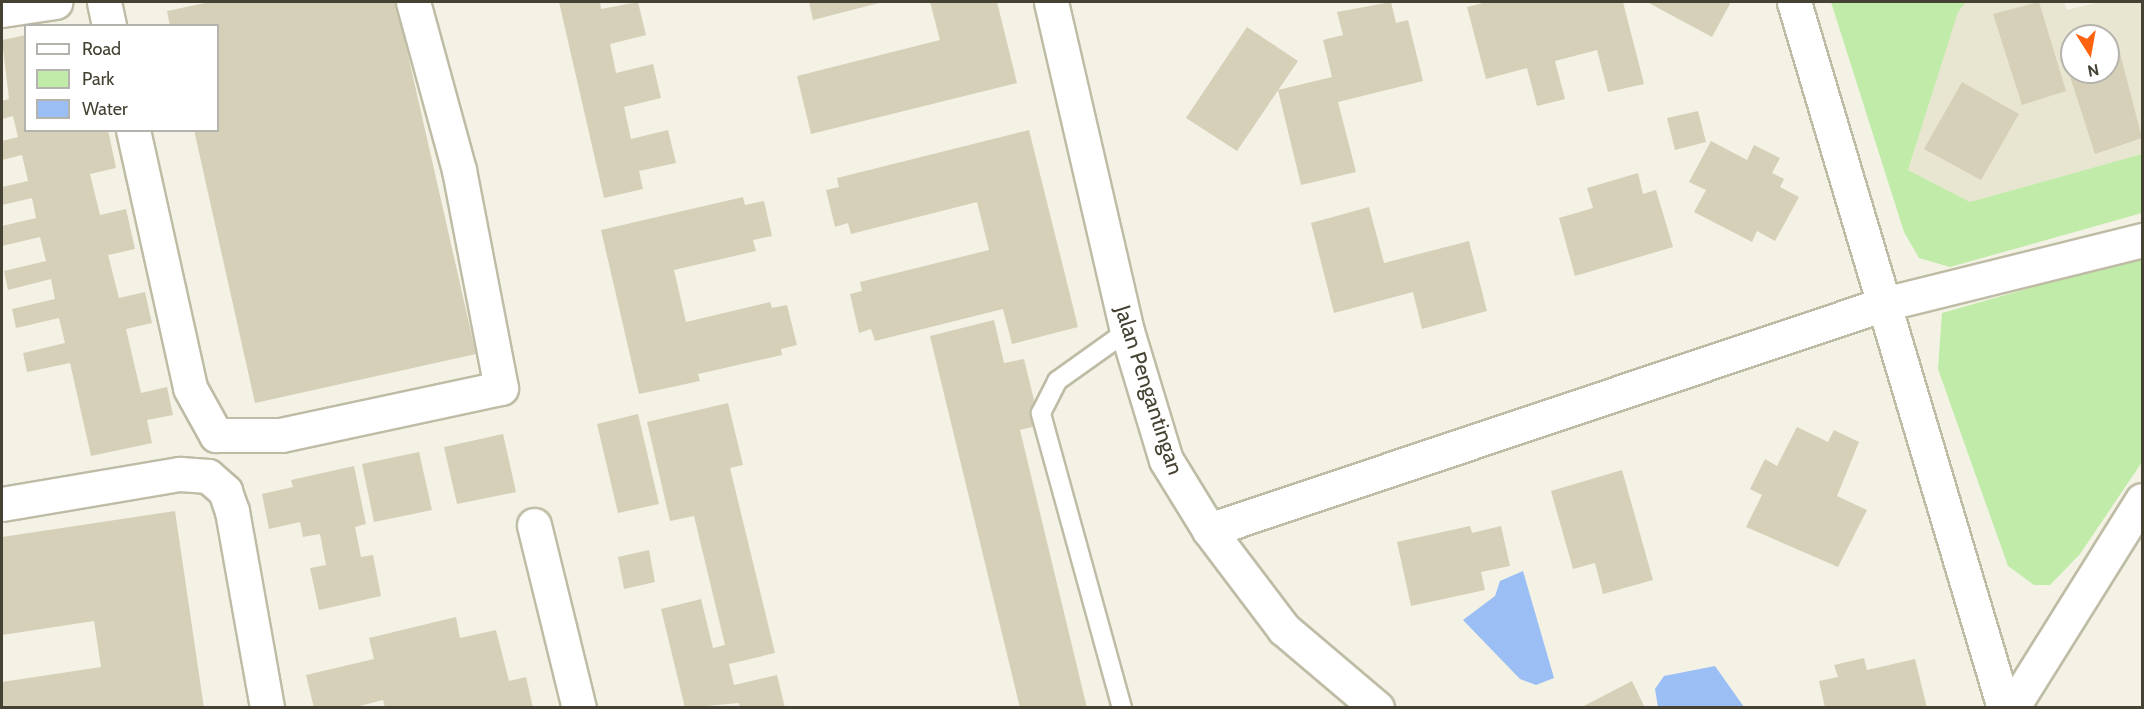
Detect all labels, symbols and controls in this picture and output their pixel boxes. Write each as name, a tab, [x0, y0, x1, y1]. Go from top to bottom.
legend	[24, 24, 219, 132]
north arrow	[2060, 24, 2120, 84]
text: Road	[82, 38, 121, 60]
text: N	[2086, 60, 2101, 81]
text: Park	[82, 68, 114, 90]
text: Water	[82, 98, 128, 120]
street label: Jalan Pengantingan	[1109, 302, 1189, 478]

